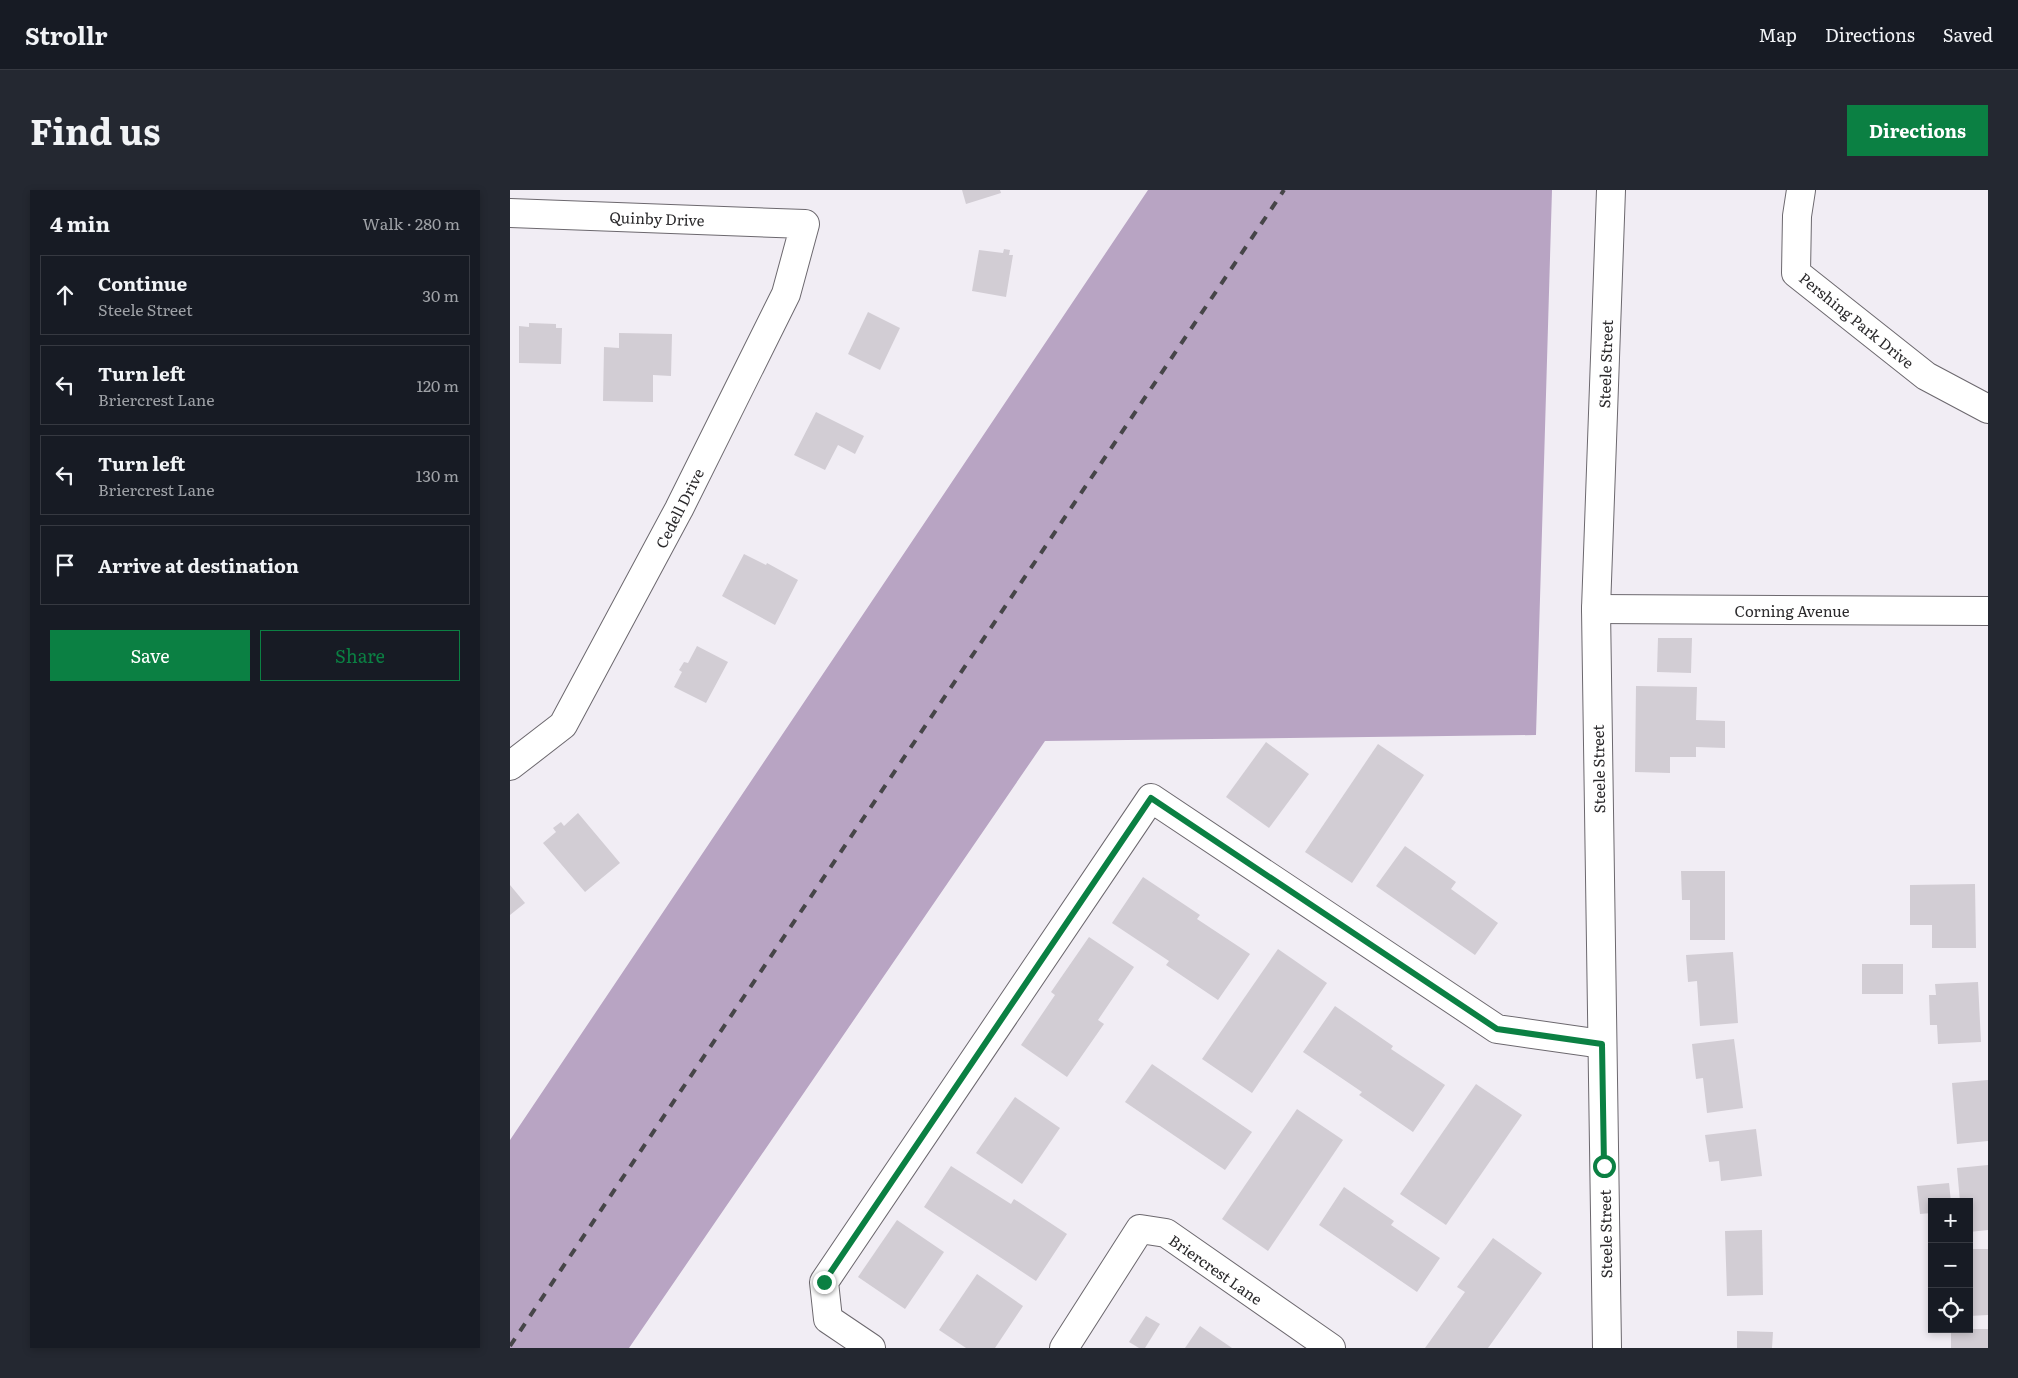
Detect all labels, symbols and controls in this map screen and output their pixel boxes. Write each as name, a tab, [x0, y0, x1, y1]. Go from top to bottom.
text: Strollr	[25, 17, 108, 52]
text: Map	[1759, 21, 1797, 48]
text: Directions	[1825, 21, 1915, 48]
text: Saved	[1943, 21, 1993, 48]
text: Find us	[30, 104, 160, 156]
button: Directions	[1847, 105, 1988, 156]
street label: Quinby Drive	[609, 205, 705, 231]
text: 4 min	[50, 207, 110, 238]
text: Walk · 280 m	[362, 211, 460, 235]
street label: Pershing Park Drive	[1795, 266, 1920, 374]
text: Continue	[98, 269, 187, 297]
icon: ahead	[51, 281, 79, 309]
text: 30 m	[422, 283, 459, 307]
text: Steele Street	[98, 297, 193, 321]
street label: Steele Street	[1592, 319, 1618, 409]
text: Turn left	[98, 359, 185, 387]
icon: left	[51, 371, 79, 399]
text: 120 m	[416, 373, 459, 397]
text: Briercrest Lane	[98, 387, 215, 411]
text: Turn left	[98, 449, 185, 477]
icon: left	[51, 461, 79, 489]
text: 130 m	[416, 463, 459, 487]
street label: Cedell Drive	[649, 464, 709, 552]
text: Briercrest Lane	[98, 477, 215, 501]
icon: arrive	[51, 551, 79, 579]
text: Arrive at destination	[98, 551, 299, 579]
street label: Corning Avenue	[1734, 599, 1850, 622]
button: Save	[50, 630, 250, 681]
button: Share	[260, 630, 460, 681]
street label: Steele Street	[1586, 724, 1610, 814]
route start	[1593, 1155, 1616, 1178]
street label: Steele Street	[1593, 1189, 1617, 1279]
map controls	[1928, 1198, 1973, 1333]
button: +	[1928, 1198, 1973, 1243]
street label: Briercrest Lane	[1165, 1228, 1268, 1310]
button: −	[1928, 1243, 1973, 1288]
route end	[813, 1271, 836, 1294]
button: locate	[1928, 1288, 1973, 1333]

